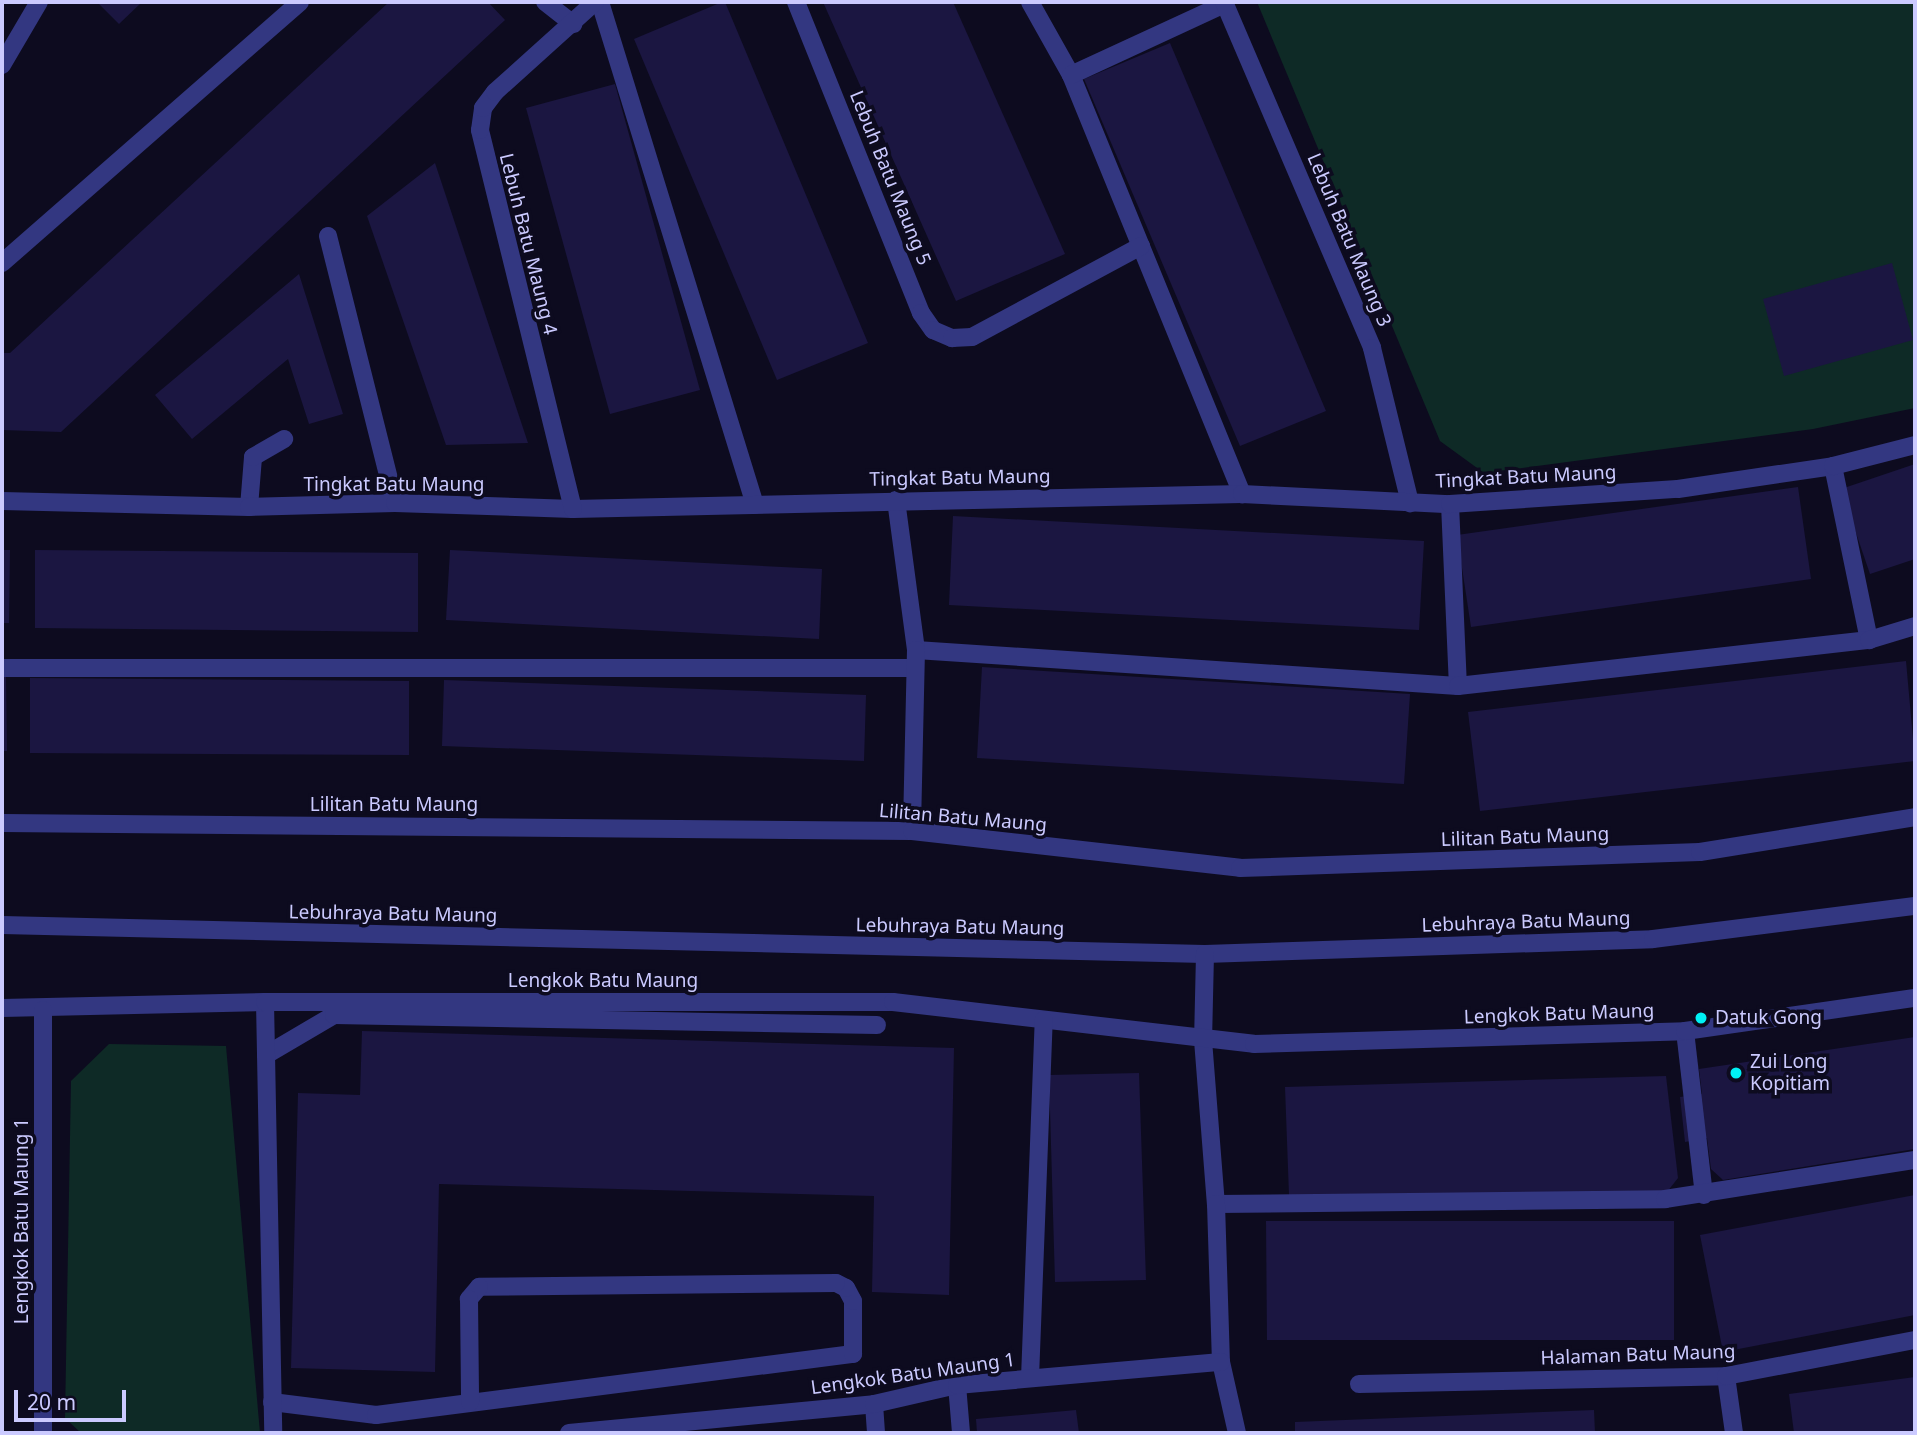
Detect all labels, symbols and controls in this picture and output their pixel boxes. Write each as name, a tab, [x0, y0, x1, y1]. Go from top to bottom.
street label: Lebuh Batu Maung 5	[845, 87, 935, 269]
street label: Lebuh Batu Maung 3	[1302, 150, 1396, 330]
street label: Lebuh Batu Maung 4	[494, 151, 562, 337]
street label: Tingkat Batu Maung	[1435, 461, 1617, 493]
street label: Tingkat Batu Maung	[869, 465, 1051, 491]
street label: Tingkat Batu Maung	[303, 474, 485, 496]
street label: Lilitan Batu Maung	[310, 794, 478, 816]
street label: Lilitan Batu Maung	[878, 799, 1048, 837]
street label: Lilitan Batu Maung	[1440, 823, 1610, 851]
street label: Lebuhraya Batu Maung	[288, 901, 498, 927]
street label: Lebuhraya Batu Maung	[1421, 907, 1631, 937]
street label: Lebuhraya Batu Maung	[855, 914, 1065, 940]
street label: Lengkok Batu Maung	[508, 970, 698, 992]
street label: Lengkok Batu Maung	[1463, 999, 1655, 1029]
place label: Datuk Gong	[1715, 1007, 1822, 1029]
marker: Datuk Gong	[1693, 1010, 1709, 1026]
place label: Zui Long Kopitiam	[1750, 1051, 1830, 1095]
marker: Zui Long Kopitiam	[1728, 1065, 1744, 1081]
street label: Lengkok Batu Maung 1	[11, 1118, 33, 1324]
street label: Halaman Batu Maung	[1540, 1340, 1736, 1370]
street label: Lengkok Batu Maung 1	[809, 1348, 1017, 1400]
scale bar	[18, 1376, 130, 1420]
text: 20 m	[27, 1388, 76, 1416]

